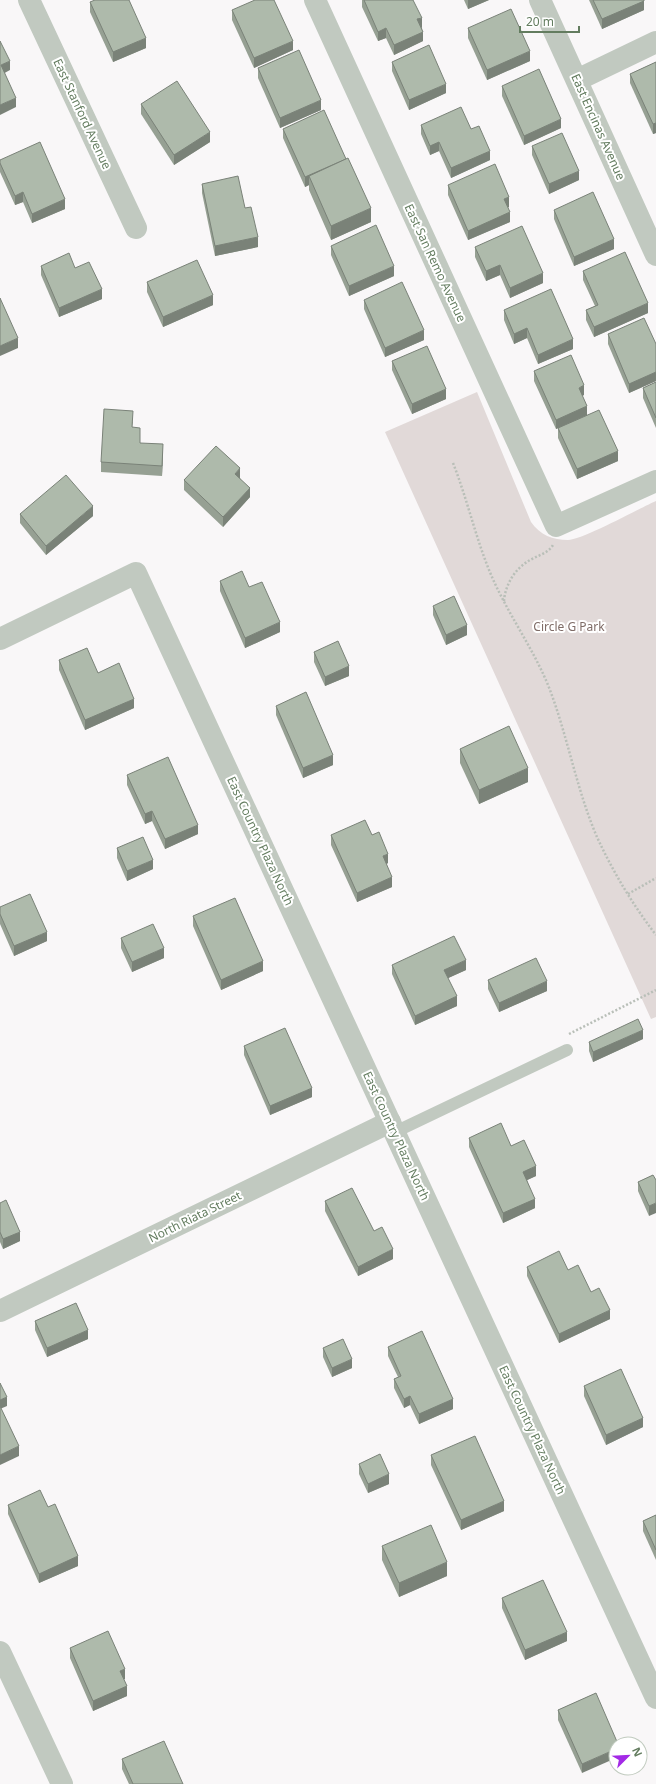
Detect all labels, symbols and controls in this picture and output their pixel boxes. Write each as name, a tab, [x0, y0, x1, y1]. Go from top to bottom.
scale bar	[520, 8, 579, 34]
text: 20 m	[526, 13, 554, 30]
street label: East Stanford Avenue	[49, 56, 116, 172]
street label: East Encinas Avenue	[567, 71, 630, 183]
street label: East San Remo Avenue	[401, 201, 470, 325]
park label: Circle G Park	[533, 618, 605, 635]
street label: East Country Plaza North	[223, 774, 298, 908]
street label: East Country Plaza North	[359, 1069, 434, 1203]
street label: North Riata Street	[146, 1186, 245, 1246]
street label: East Country Plaza North	[495, 1363, 570, 1497]
north arrow	[608, 1736, 648, 1776]
text: N	[629, 1745, 646, 1759]

